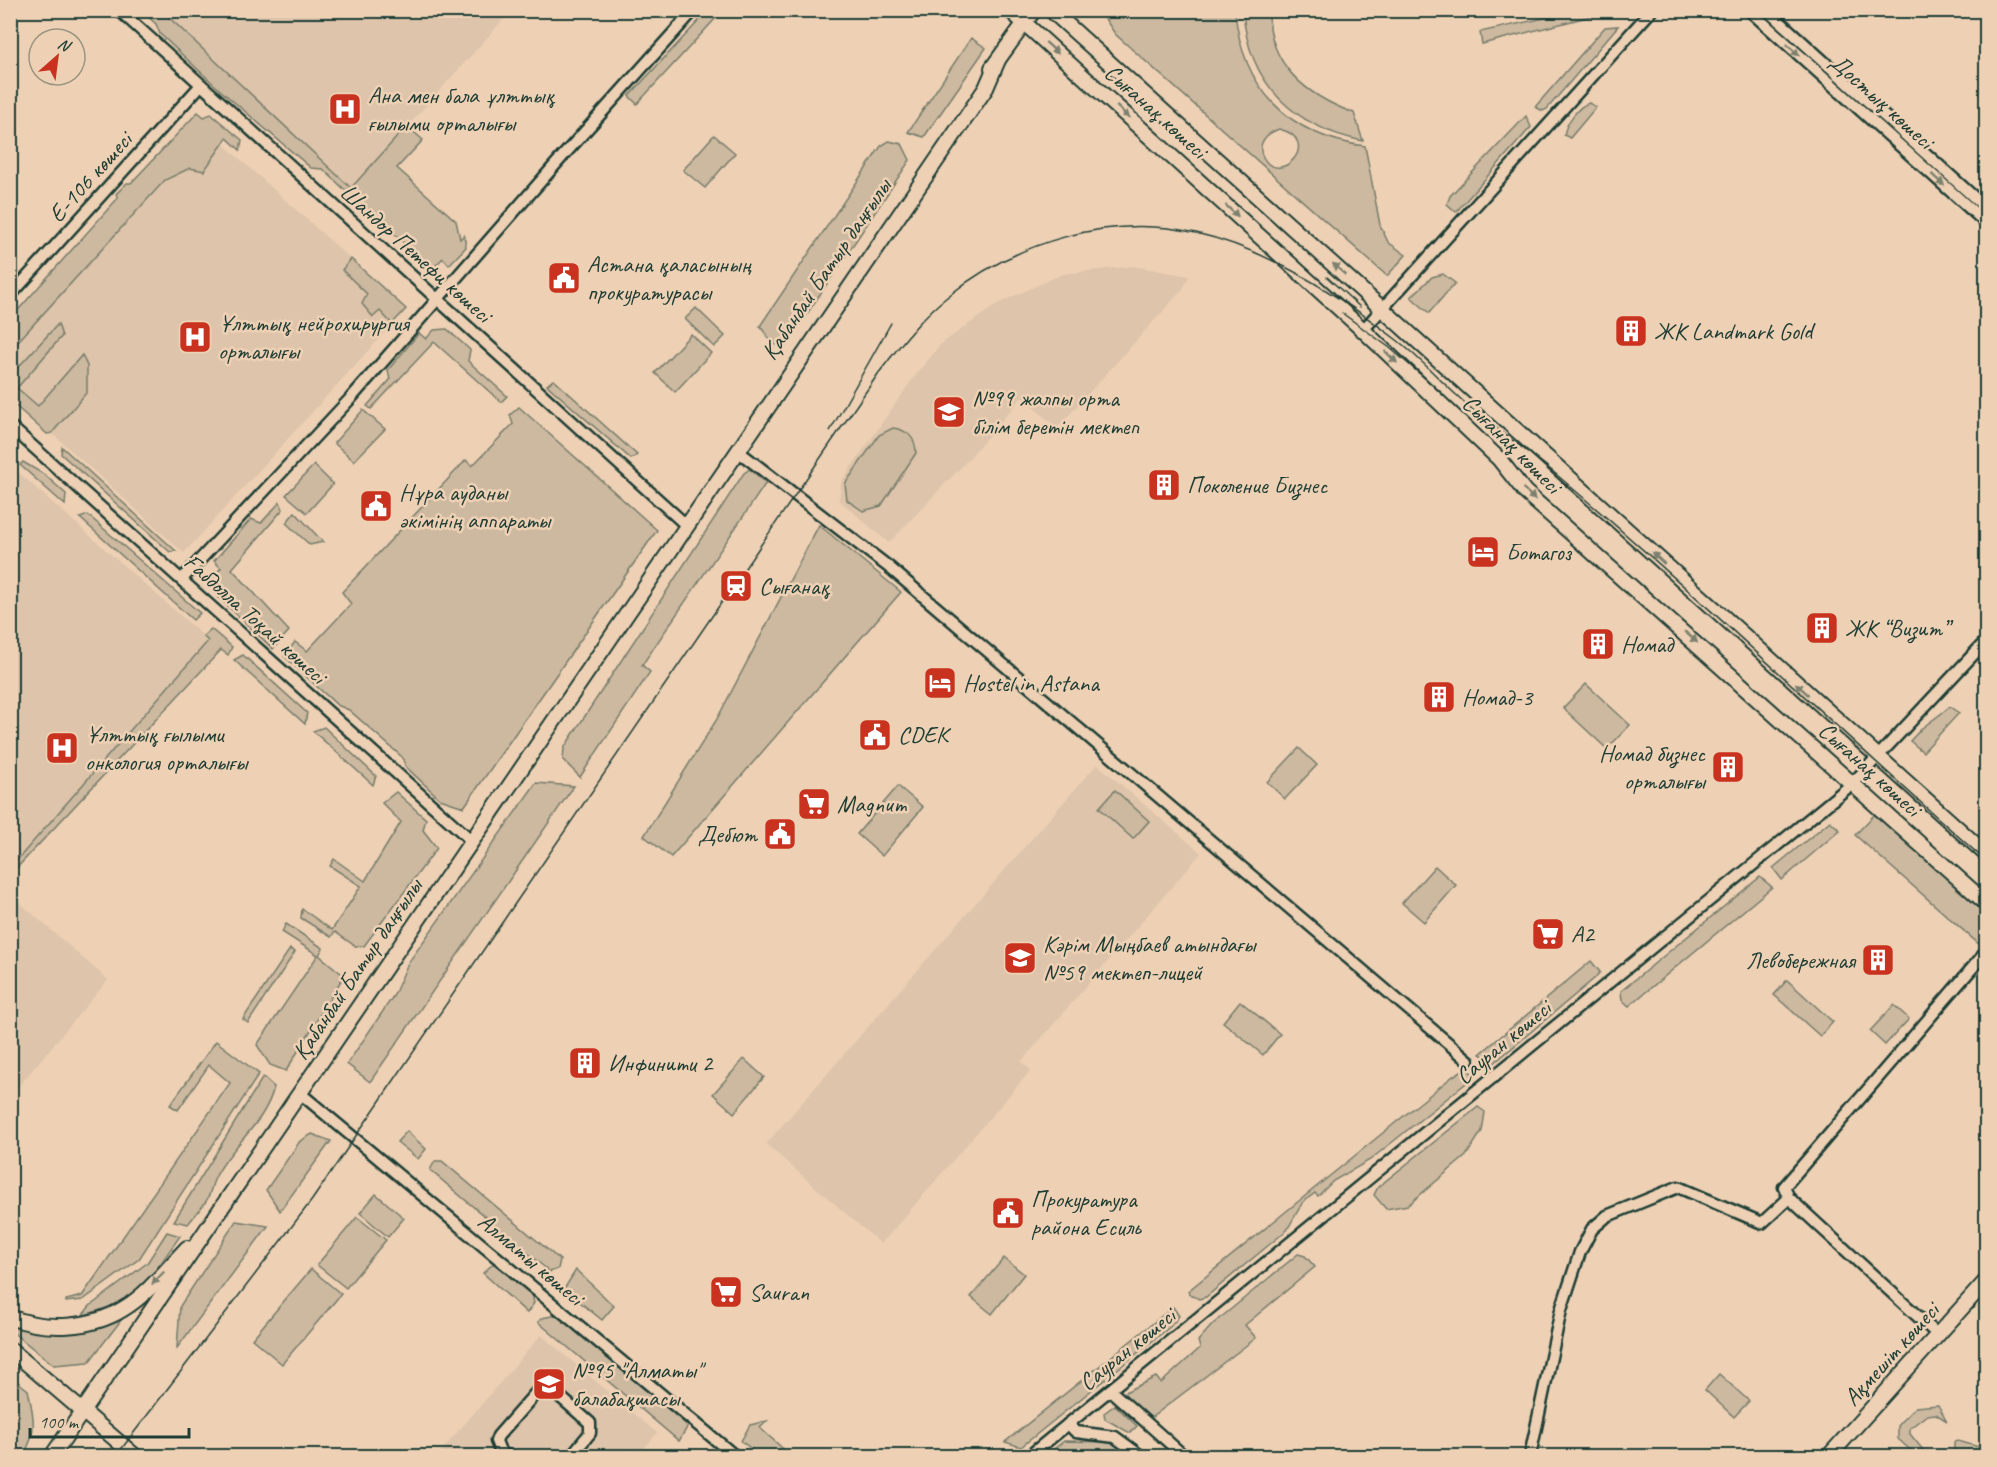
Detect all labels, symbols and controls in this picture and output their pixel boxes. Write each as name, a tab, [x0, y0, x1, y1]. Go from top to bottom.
north arrow	[27, 27, 87, 87]
text: N	[55, 33, 75, 57]
one-way arrow	[1044, 41, 1059, 54]
one-way arrow	[1785, 43, 1800, 56]
street label: Достық көшесі	[1824, 47, 1942, 157]
street label: Сығанақ көшесі	[1098, 57, 1215, 167]
place label: Ана мен бала ұлттық ғылыми орталығы	[368, 80, 555, 138]
hospital icon: Ана мен бала ұлттық ғылыми орталығы	[327, 91, 363, 127]
one-way arrow	[1115, 105, 1130, 119]
street label: Е-106 көшесі	[42, 124, 140, 228]
street label: Қабанбай Батыр даңғылы	[754, 171, 899, 365]
one-way arrow	[1930, 173, 1945, 186]
street label: Шандор Петефи көшесі	[334, 177, 500, 331]
one-way arrow	[1224, 204, 1239, 217]
place label: Астана қаласының прокуратурасы	[587, 249, 753, 307]
public building icon: Астана қаласының прокуратурасы	[546, 260, 582, 296]
one-way arrow	[1331, 262, 1346, 276]
place label: Ұлттық нейрохирургия орталығы	[218, 308, 410, 366]
building icon: ЖК Landmark Gold	[1613, 313, 1649, 349]
place label: ЖК Landmark Gold	[1654, 316, 1816, 346]
hospital icon: Ұлттық нейрохирургия орталығы	[177, 319, 213, 355]
one-way arrow	[1383, 350, 1398, 364]
place label: №99 жалпы орта білім беретін мектеп	[972, 383, 1140, 441]
street label: Сығанақ көшесі	[1456, 388, 1570, 502]
school or university icon: №99 жалпы орта білім беретін мектеп	[931, 394, 967, 430]
building icon: Поколение Бизнес	[1146, 467, 1182, 503]
place label: Поколение Бизнес	[1187, 470, 1328, 501]
place label: Нұра ауданы әкімінің аппараты	[399, 477, 552, 535]
one-way arrow	[1521, 487, 1535, 501]
public building icon: Нұра ауданы әкімінің аппараты	[358, 488, 394, 524]
hotel icon: Ботагоз	[1465, 534, 1501, 570]
place label: Ботагоз	[1506, 537, 1573, 567]
street label: Ғабдолла Тоқай көшесі	[177, 546, 335, 692]
one-way arrow	[1650, 551, 1665, 565]
station icon: Сығанақ	[718, 568, 754, 604]
place label: Сығанақ	[759, 571, 830, 601]
building icon: ЖК “Визит”	[1804, 610, 1840, 646]
place label: ЖК “Визит”	[1845, 613, 1954, 644]
building icon: Номад	[1580, 626, 1616, 662]
place label: Номад	[1621, 629, 1675, 659]
one-way arrow	[1683, 630, 1698, 644]
hotel icon: Hostel in Astana	[922, 665, 958, 701]
place label: Hostel in Astana	[963, 668, 1100, 698]
building icon: Номад-3	[1421, 679, 1457, 715]
place label: Номад-3	[1462, 682, 1535, 712]
one-way arrow	[1795, 683, 1810, 696]
street label: Сығанақ көшесі	[1812, 715, 1929, 825]
public building icon: CDEK	[857, 717, 893, 753]
place label: Ұлттық ғылыми онкология орталығы	[85, 719, 250, 777]
place label: CDEK	[898, 720, 952, 750]
hospital icon: Ұлттық ғылыми онкология орталығы	[44, 730, 80, 766]
place label: Номад бизнес орталығы	[1599, 738, 1707, 796]
building icon: Номад бизнес орталығы	[1710, 749, 1746, 785]
supermarket icon: Magnum	[796, 786, 832, 822]
place label: Magnum	[837, 789, 907, 819]
public building icon: Дебют	[762, 816, 798, 852]
place label: Дебют	[698, 819, 758, 849]
street label: Қабанбай Батыр даңғылы	[285, 871, 430, 1065]
supermarket icon: А2	[1530, 916, 1566, 952]
place label: А2	[1571, 919, 1596, 949]
place label: Кәрім Мыңбаев атындағы №59 мектеп-лицей	[1043, 929, 1258, 987]
school or university icon: Кәрім Мыңбаев атындағы №59 мектеп-лицей	[1002, 940, 1038, 976]
building icon: Левобережная	[1860, 942, 1896, 978]
place label: Левобережная	[1746, 945, 1857, 975]
street label: Сауран көшесі	[1449, 992, 1559, 1091]
building icon: Инфинити 2	[567, 1045, 603, 1081]
place label: Инфинити 2	[608, 1048, 714, 1078]
place label: Прокуратура района Есиль	[1031, 1184, 1142, 1242]
public building icon: Прокуратура района Есиль	[990, 1195, 1026, 1231]
street label: Алматы көшесі	[472, 1206, 592, 1314]
one-way arrow	[152, 1271, 166, 1285]
supermarket icon: Sauran	[708, 1274, 744, 1310]
place label: Sauran	[749, 1277, 809, 1307]
street label: Ақмешіт көшесі	[1837, 1294, 1947, 1412]
street label: Сауран көшесі	[1073, 1299, 1183, 1397]
place label: №95 "Алматы" балабақшасы	[572, 1355, 707, 1413]
school or university icon: №95 "Алматы" балабақшасы	[531, 1366, 567, 1402]
scale bar	[30, 1401, 189, 1439]
text: 100 m	[39, 1411, 80, 1433]

